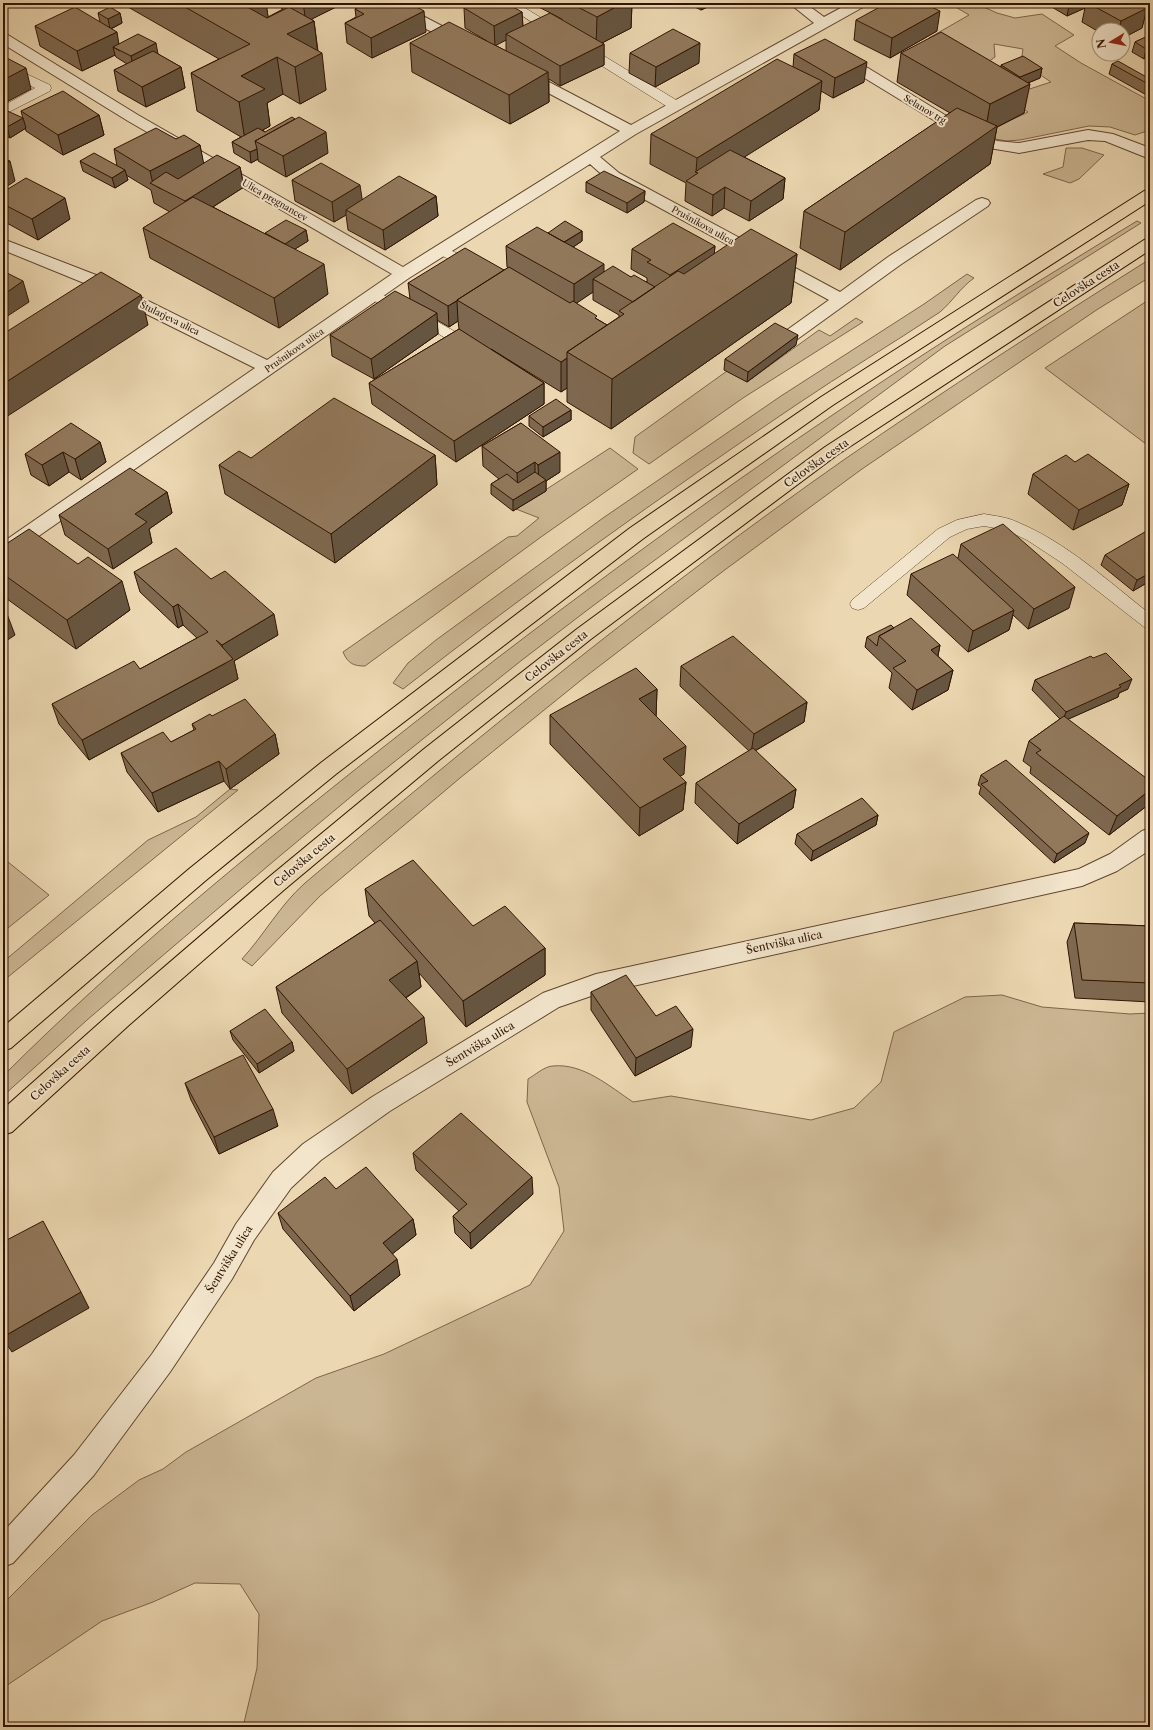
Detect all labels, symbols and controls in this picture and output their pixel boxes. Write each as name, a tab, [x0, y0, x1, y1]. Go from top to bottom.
north arrow	[1091, 22, 1131, 62]
text: N	[1093, 37, 1109, 50]
street label: Selanov trg	[902, 92, 948, 126]
street label: Ulica pregnancev	[240, 177, 310, 223]
street label: Prušnikova ulica	[670, 203, 736, 247]
street label: Celovška cesta	[1050, 257, 1122, 311]
street label: Štularjeva ulica	[138, 298, 202, 337]
street label: Prušnikova ulica	[262, 325, 326, 375]
street label: Celovška cesta	[781, 435, 851, 491]
street label: Celovška cesta	[522, 627, 590, 685]
street label: Celovška cesta	[270, 830, 338, 890]
street label: Šentviška ulica	[745, 926, 823, 957]
street label: Šentviška ulica	[443, 1017, 517, 1070]
street label: Celovška cesta	[27, 1042, 93, 1104]
street label: Šentviška ulica	[202, 1222, 256, 1295]

